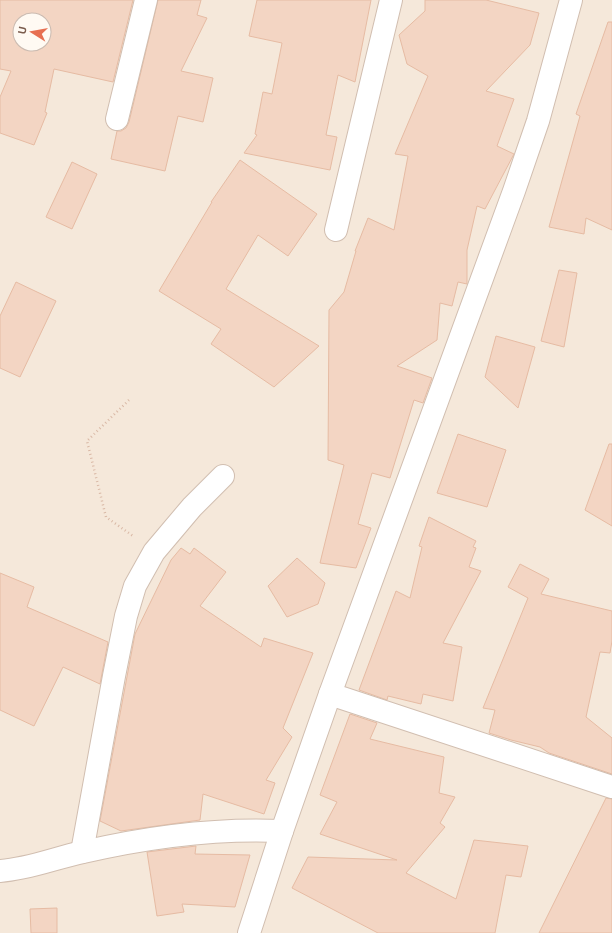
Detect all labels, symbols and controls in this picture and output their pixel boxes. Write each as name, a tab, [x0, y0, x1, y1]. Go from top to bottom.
north arrow	[12, 12, 52, 52]
text: U	[16, 25, 29, 35]

